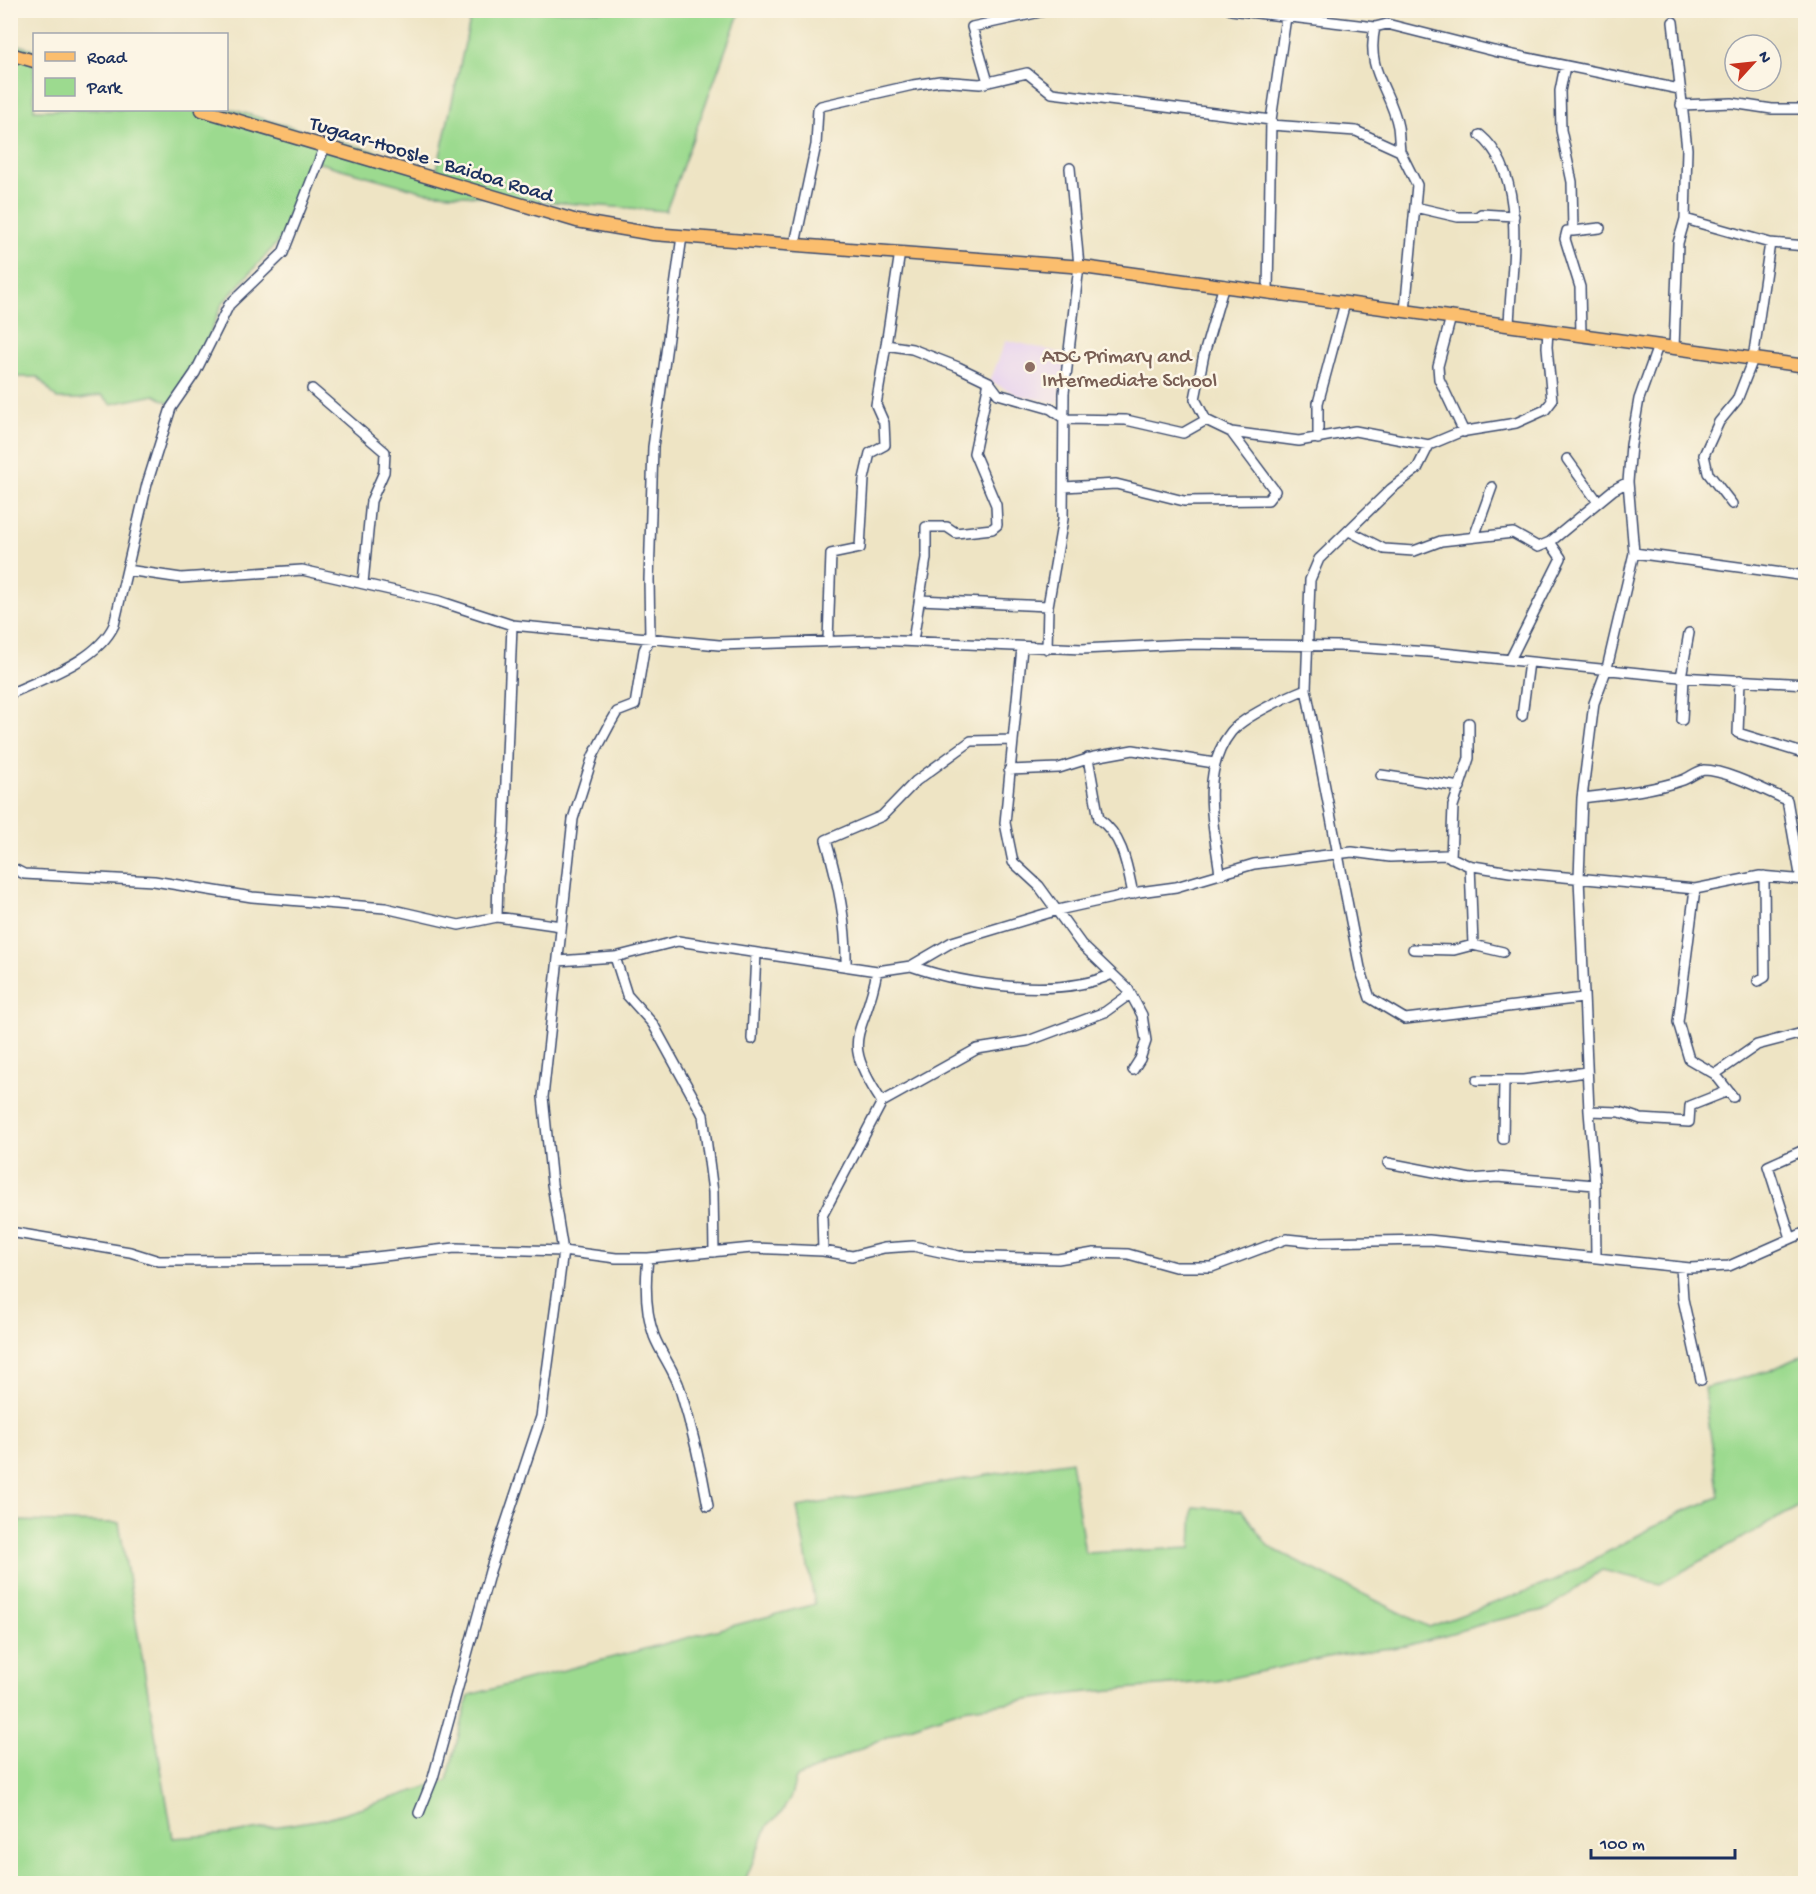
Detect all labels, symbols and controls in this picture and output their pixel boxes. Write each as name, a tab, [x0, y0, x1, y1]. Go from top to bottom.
legend	[33, 33, 228, 111]
north arrow	[1723, 33, 1783, 93]
text: Road	[87, 49, 128, 70]
text: N	[1752, 49, 1774, 67]
text: Park	[86, 79, 123, 100]
street label: Tugaar-Hoosle - Baidoa Road	[305, 112, 557, 211]
place label: ADC Primary and Intermediate School	[1042, 346, 1217, 395]
marker: ADC Primary and Intermediate School	[1023, 360, 1037, 374]
scale bar	[1591, 1822, 1735, 1860]
text: 100 m	[1599, 1835, 1645, 1856]

